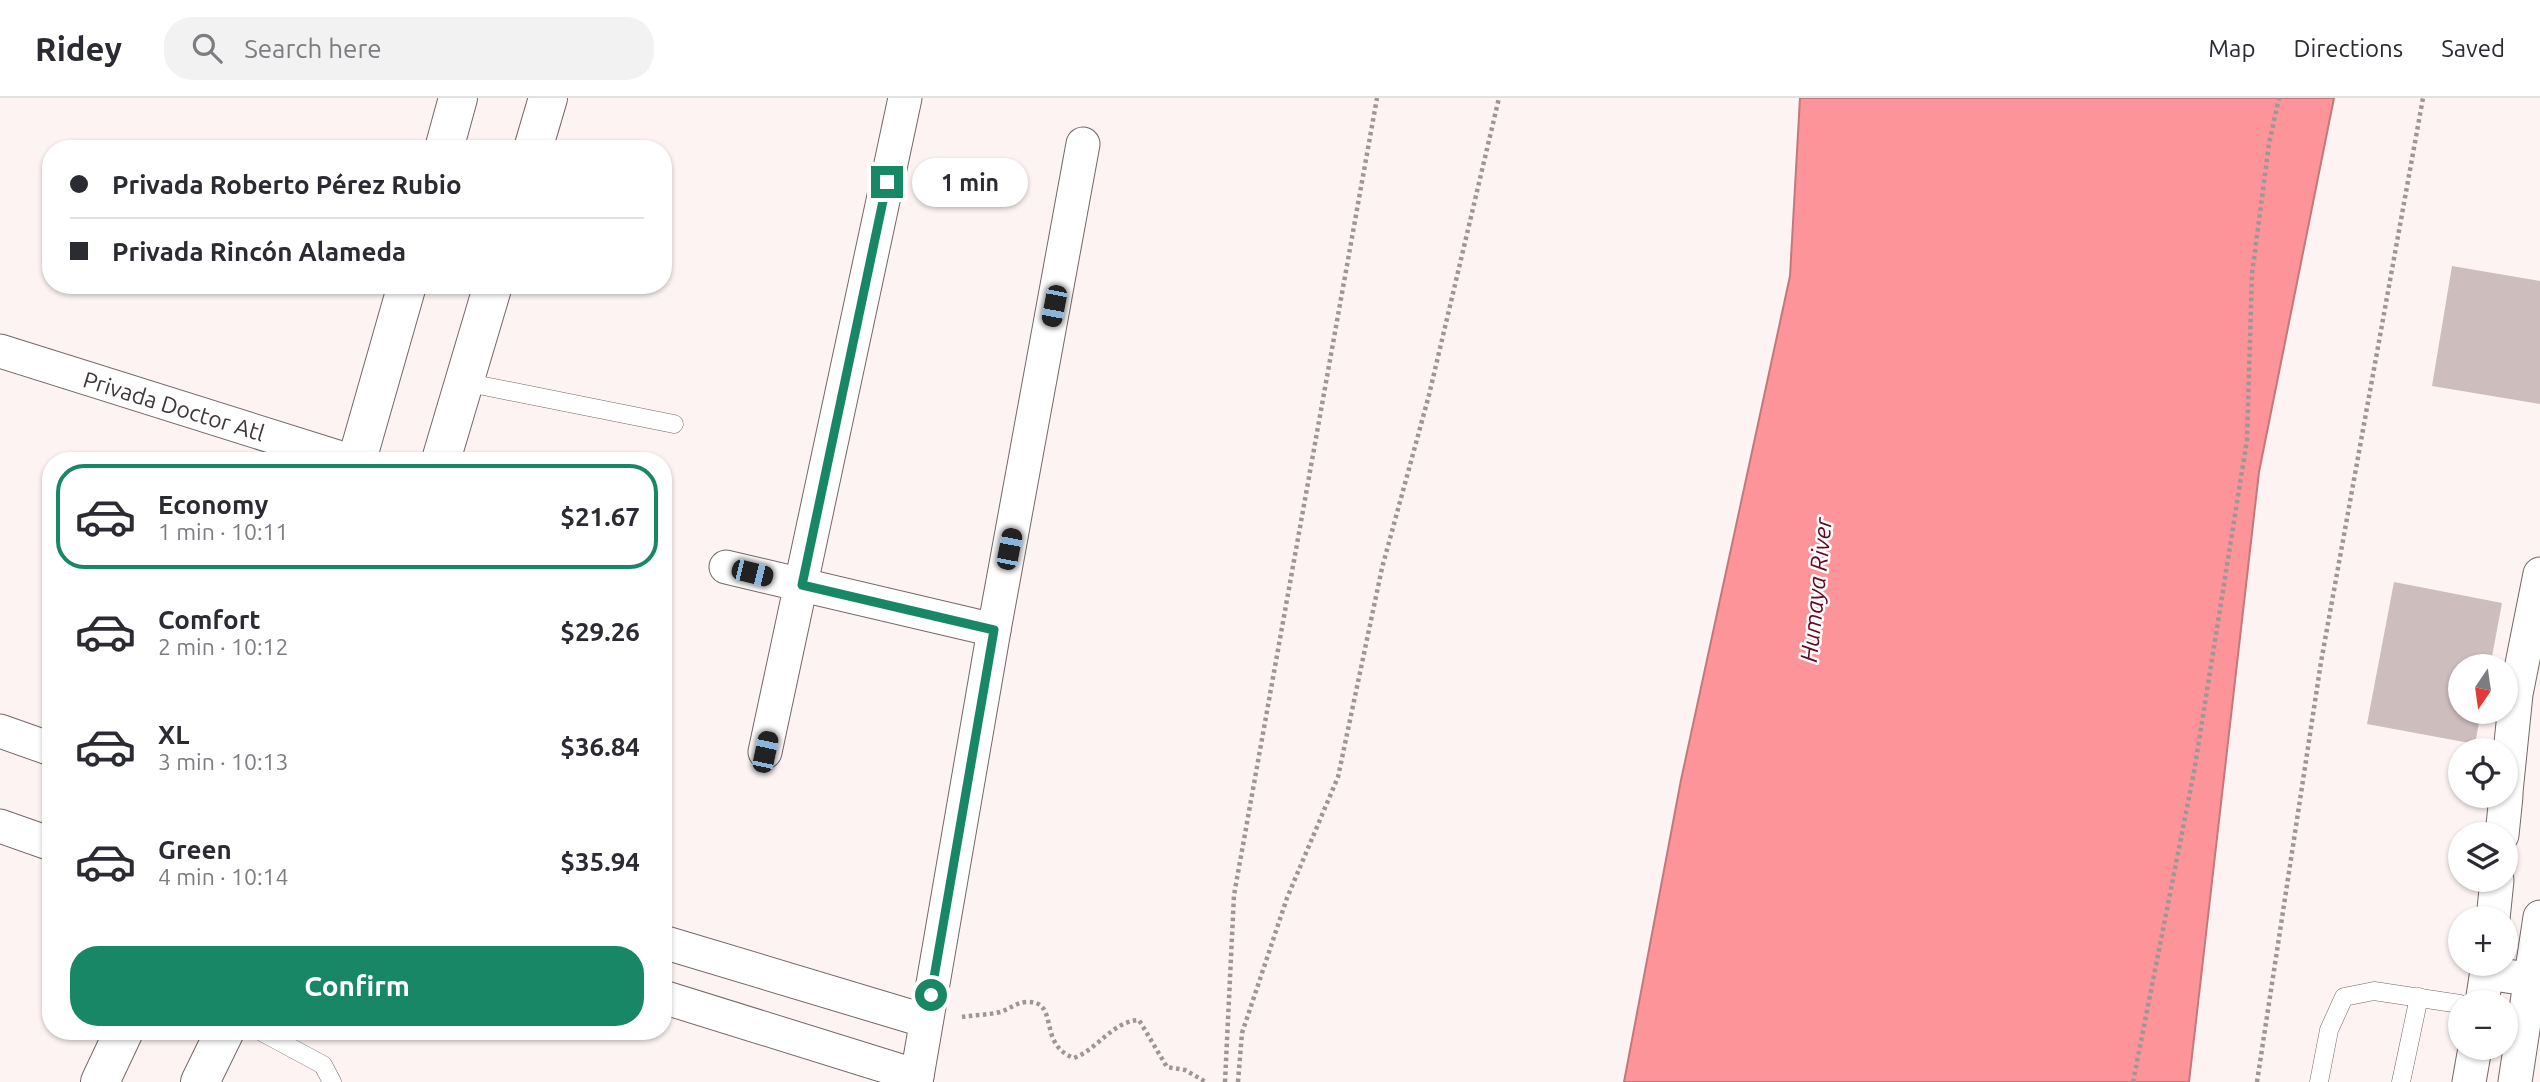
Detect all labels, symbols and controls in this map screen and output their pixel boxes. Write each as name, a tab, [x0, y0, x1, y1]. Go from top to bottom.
search box	[164, 17, 654, 80]
icon: search	[188, 29, 226, 67]
text: Ridey	[35, 30, 122, 67]
text: Search here	[244, 34, 382, 63]
text: Map	[2208, 35, 2255, 62]
text: Directions	[2293, 35, 2403, 62]
text: Saved	[2441, 35, 2505, 62]
callout: 1 min	[912, 158, 1027, 206]
route end	[871, 166, 903, 198]
text: Privada Roberto Pérez Rubio	[112, 170, 462, 199]
text: 1 min	[941, 170, 999, 195]
text: Privada Rincón Alameda	[112, 237, 406, 266]
car	[1040, 283, 1069, 329]
street label: Privada Doctor Atl	[80, 367, 268, 445]
icon: car	[74, 485, 137, 548]
text: Economy	[158, 490, 268, 519]
text: $21.67	[560, 502, 640, 531]
water label: Humaya River	[1795, 516, 1837, 664]
text: 1 min · 10:11	[158, 519, 289, 544]
car	[995, 526, 1024, 572]
car	[730, 558, 775, 588]
icon: car	[74, 600, 137, 663]
text: Comfort	[158, 605, 261, 634]
text: $29.26	[560, 617, 640, 646]
text: 2 min · 10:12	[158, 634, 289, 659]
north arrow	[2448, 654, 2518, 724]
map controls	[2448, 654, 2518, 1060]
icon: car	[74, 715, 137, 778]
text: XL	[158, 720, 189, 749]
car	[751, 729, 780, 775]
text: $36.84	[560, 732, 640, 761]
button: locate	[2448, 738, 2518, 808]
text: 3 min · 10:13	[158, 749, 289, 774]
button: layers	[2448, 822, 2518, 892]
icon: car	[74, 830, 137, 893]
text: Green	[158, 835, 232, 864]
text: $35.94	[560, 847, 640, 876]
text: 4 min · 10:14	[158, 864, 289, 889]
button: +	[2448, 906, 2518, 976]
button: Confirm	[70, 946, 644, 1026]
route start	[915, 979, 947, 1011]
button: −	[2448, 990, 2518, 1060]

